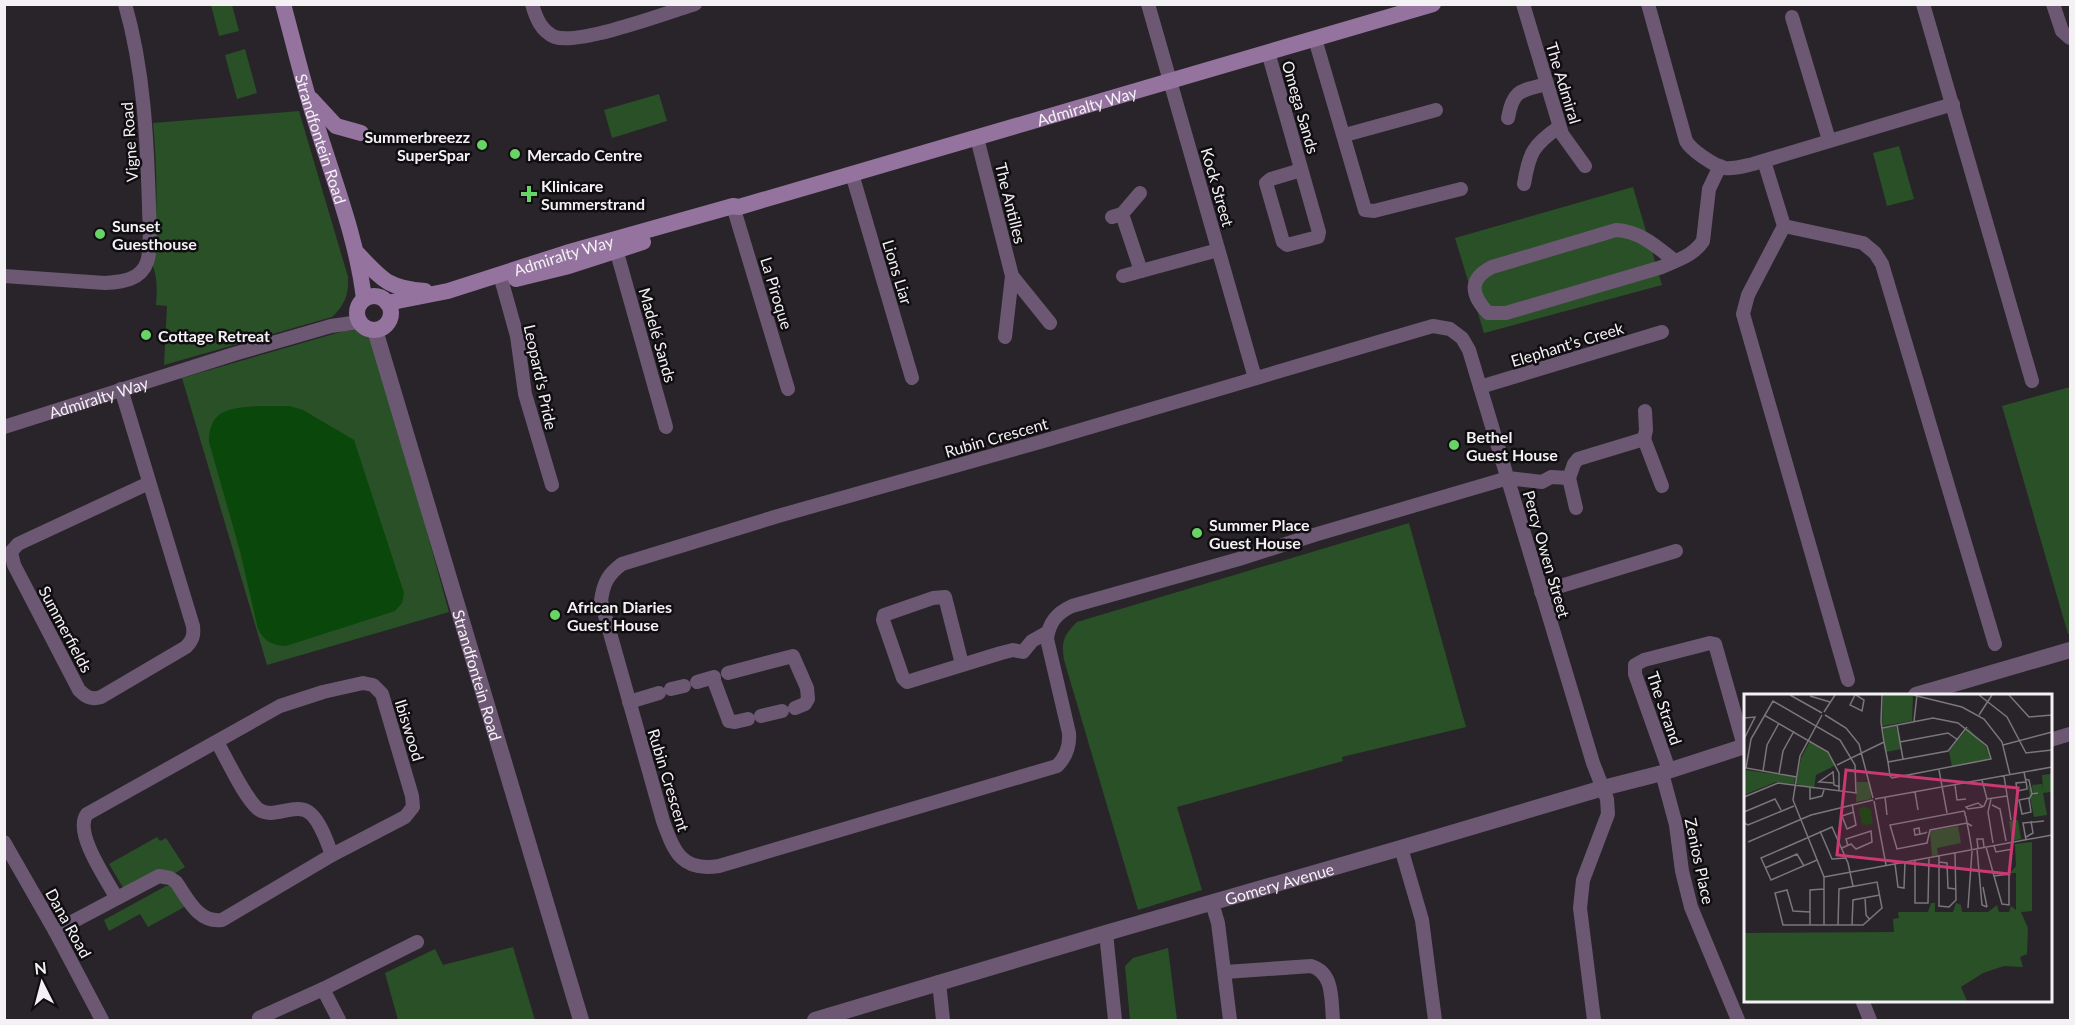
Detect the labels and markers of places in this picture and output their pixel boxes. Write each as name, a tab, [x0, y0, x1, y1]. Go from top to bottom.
place label: Summerbreezz SuperSpar	[364, 127, 470, 164]
marker: Summerbreezz SuperSpar	[475, 138, 489, 152]
place label: Mercado Centre	[527, 145, 643, 164]
marker: Mercado Centre	[508, 147, 522, 161]
place label: Klinicare Summerstrand	[541, 176, 645, 213]
marker: Klinicare Summerstrand	[522, 187, 536, 201]
place label: Sunset Guesthouse	[112, 216, 197, 253]
marker: Sunset Guesthouse	[93, 227, 107, 241]
place label: Cottage Retreat	[158, 326, 270, 345]
marker: Cottage Retreat	[139, 328, 153, 342]
place label: Bethel Guest House	[1466, 427, 1558, 464]
marker: Bethel Guest House	[1447, 438, 1461, 452]
place label: Summer Place Guest House	[1209, 515, 1310, 552]
marker: Summer Place Guest House	[1190, 526, 1204, 540]
place label: African Diaries Guest House	[566, 597, 672, 634]
marker: African Diaries Guest House	[548, 608, 562, 622]

